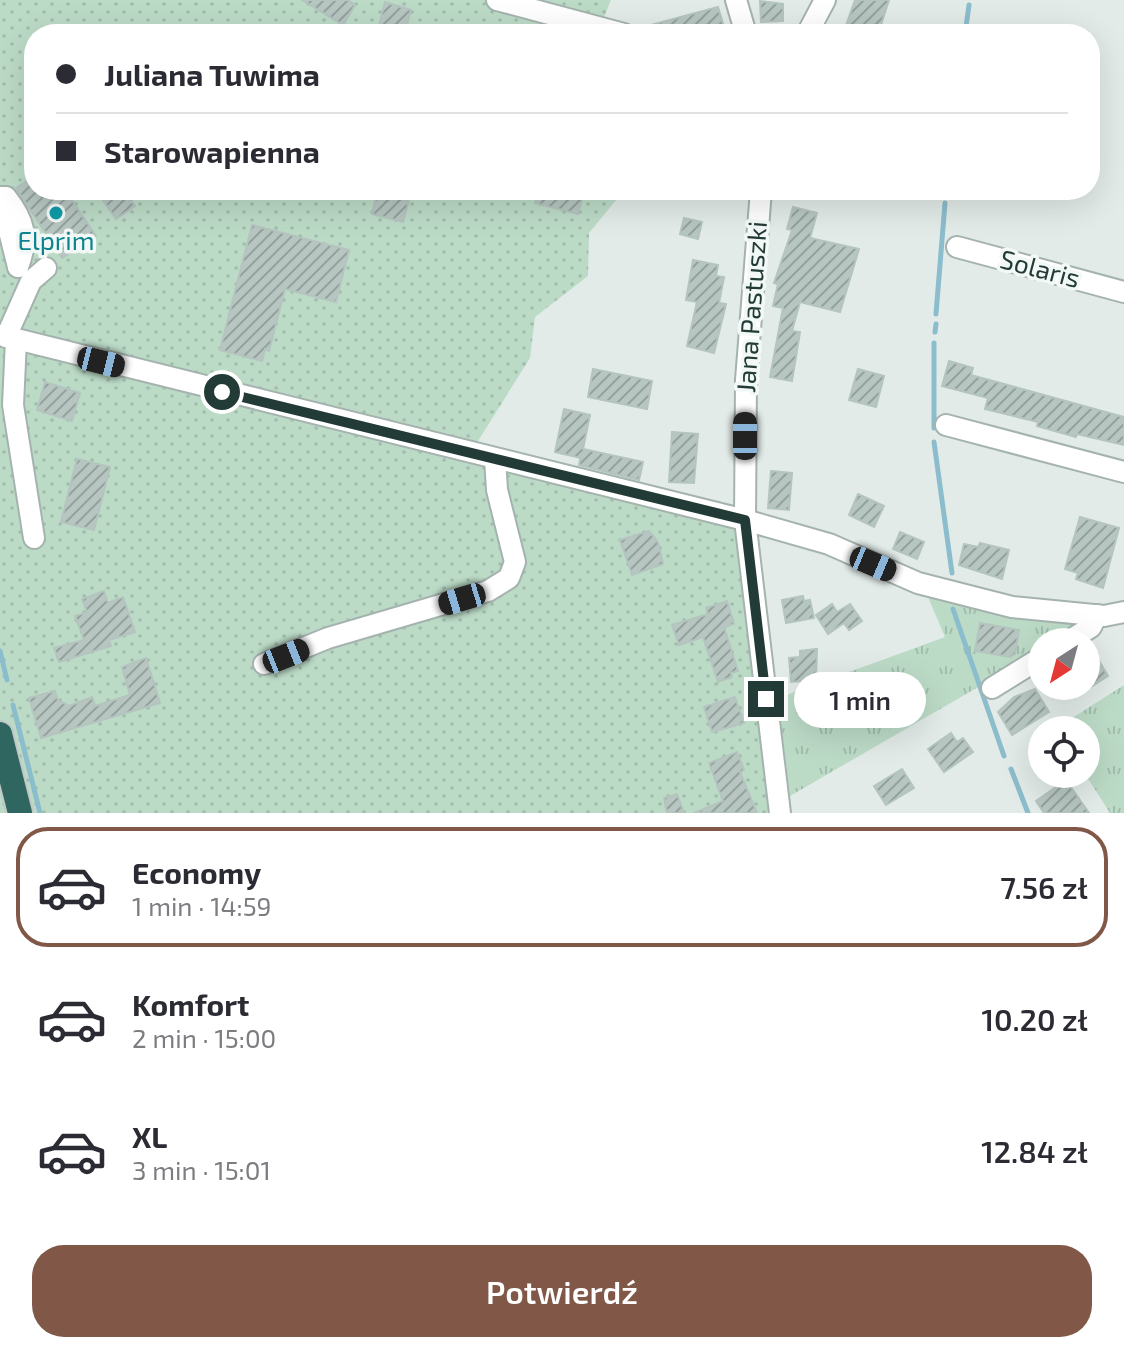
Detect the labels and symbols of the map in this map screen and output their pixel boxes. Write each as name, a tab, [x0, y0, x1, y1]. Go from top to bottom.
marker: Elprim	[47, 204, 65, 222]
street label: Jana Pastuszki	[729, 220, 772, 394]
place label: Elprim	[17, 224, 95, 255]
street label: Solaris	[997, 242, 1084, 293]
car	[75, 345, 127, 379]
route start	[204, 374, 240, 410]
car	[733, 412, 757, 460]
car	[846, 544, 900, 584]
car	[436, 581, 488, 617]
north arrow	[1028, 628, 1100, 700]
car	[259, 636, 313, 676]
callout: 1 min	[794, 671, 926, 727]
route end	[748, 681, 784, 717]

